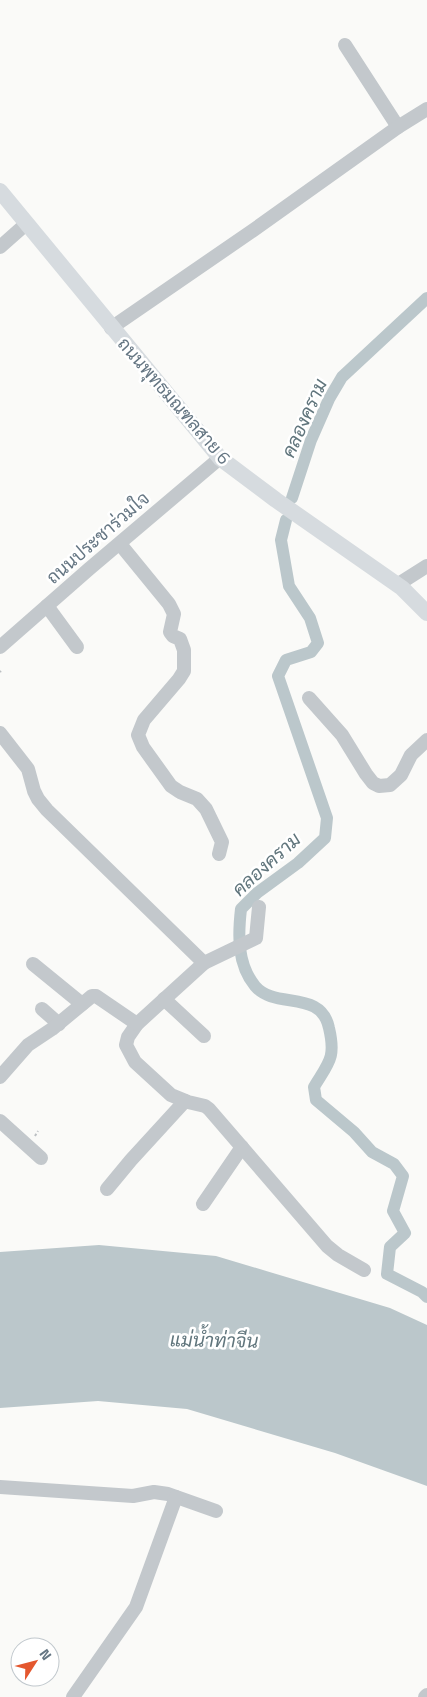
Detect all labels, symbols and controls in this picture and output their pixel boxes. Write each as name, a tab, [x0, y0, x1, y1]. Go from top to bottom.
street label: ถนนพุทธมณฑลสาย 6	[111, 331, 237, 470]
water label: คลองคราม	[273, 373, 334, 462]
street label: ถนนประชาร่วมใจ	[40, 485, 155, 590]
water label: คลองคราม	[225, 825, 307, 902]
water label: แม่น้ำท่าจีน	[170, 1324, 258, 1355]
north arrow	[10, 1637, 60, 1687]
text: N	[35, 1644, 57, 1664]

